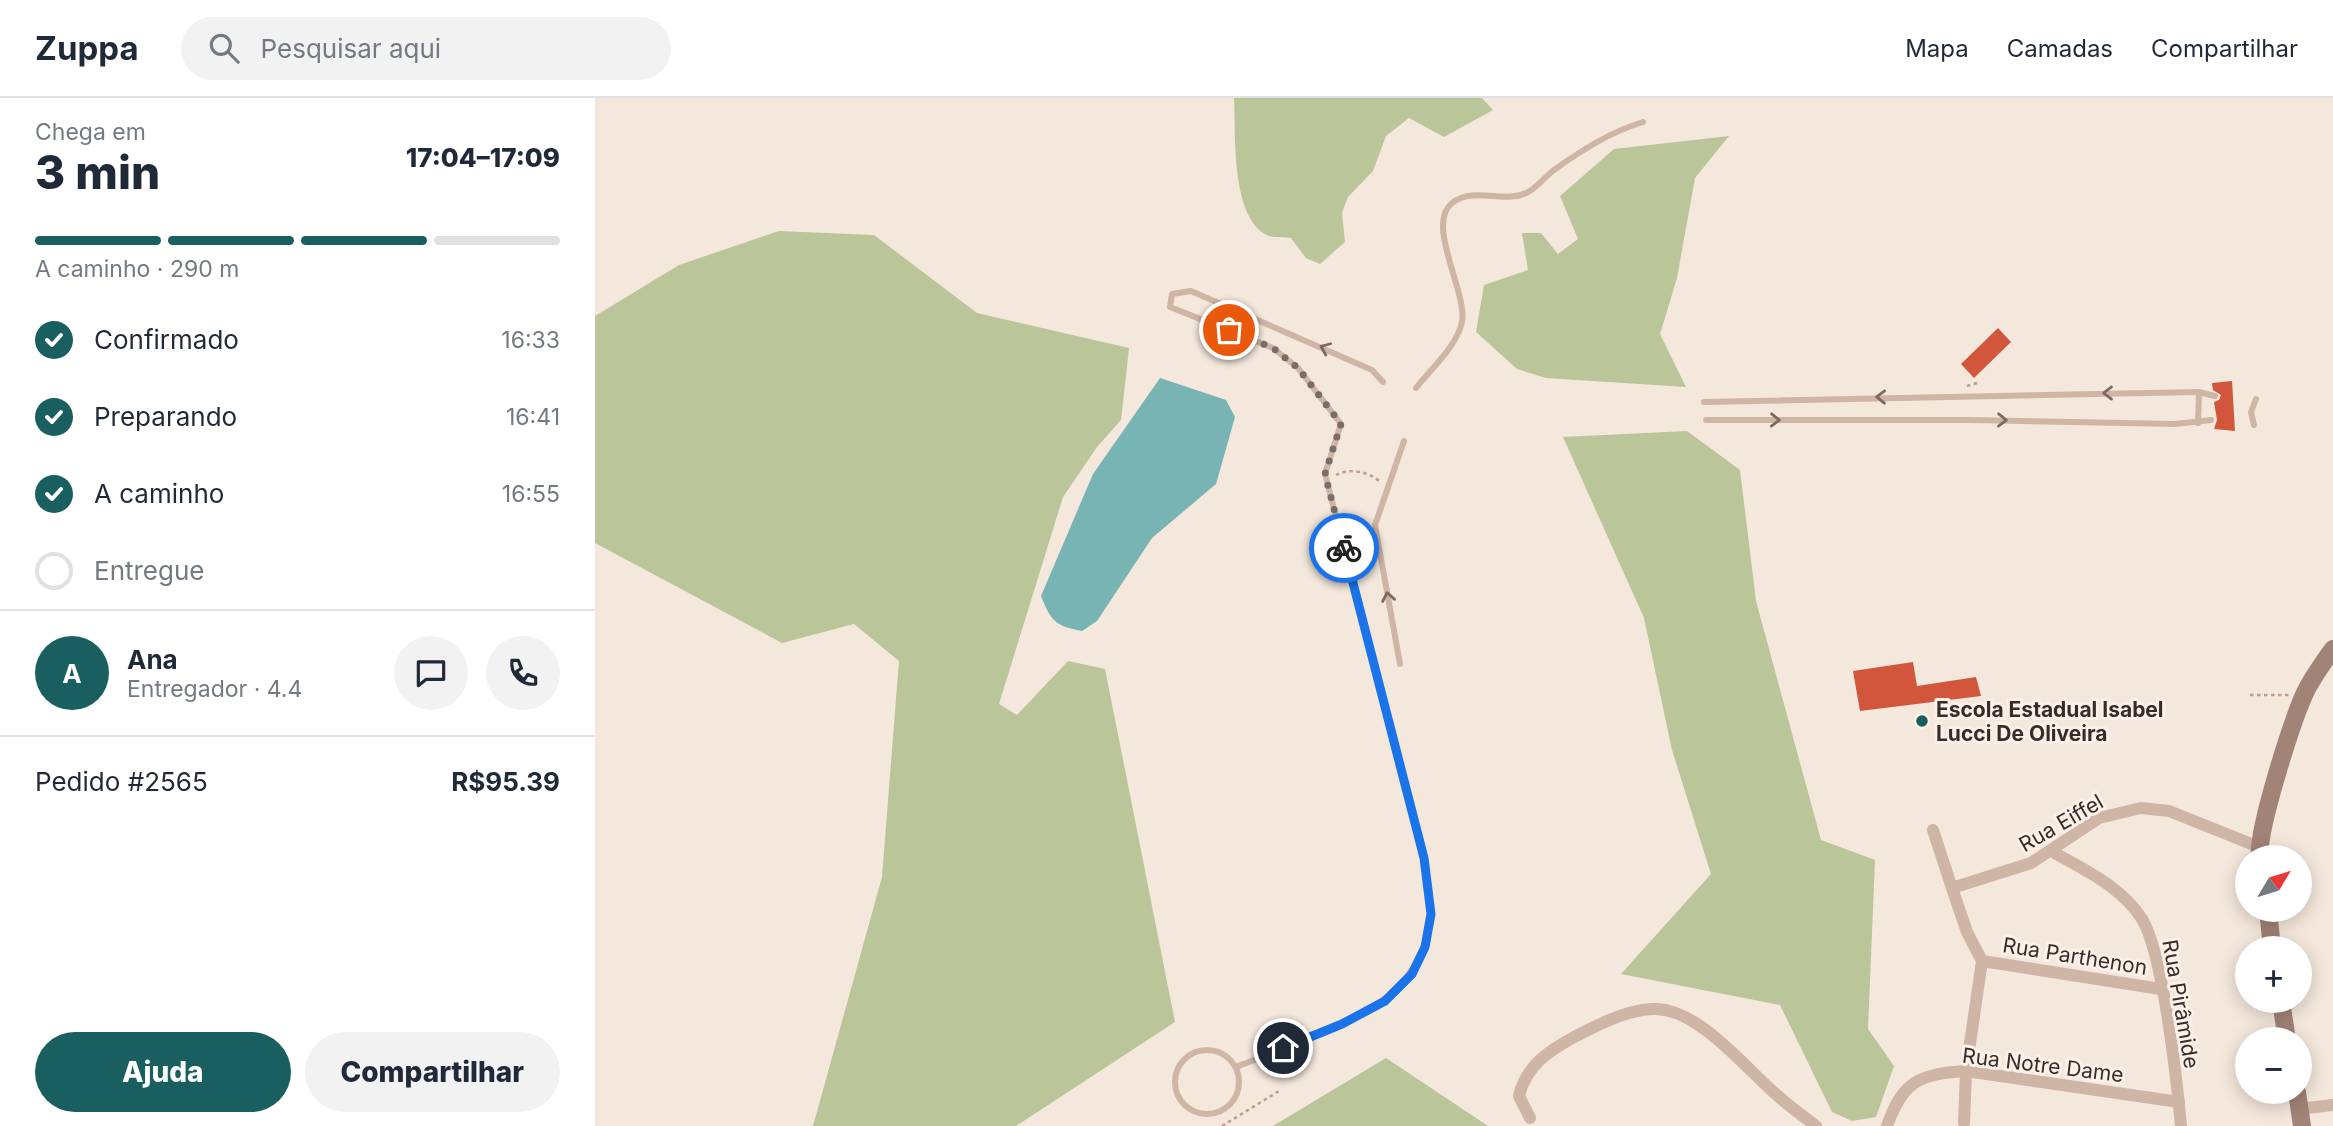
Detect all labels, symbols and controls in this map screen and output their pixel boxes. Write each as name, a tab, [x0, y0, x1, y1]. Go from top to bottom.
search box	[181, 17, 671, 80]
text: Zuppa	[35, 28, 139, 68]
icon: search	[205, 29, 243, 67]
text: Pesquisar aqui	[261, 33, 441, 64]
text: Mapa	[1905, 34, 1969, 63]
text: Camadas	[2007, 34, 2113, 63]
text: Compartilhar	[2151, 34, 2298, 63]
text: Chega em	[35, 118, 146, 146]
text: 17:04–17:09	[406, 142, 560, 173]
text: 3 min	[35, 144, 160, 200]
text: A caminho · 290 m	[35, 255, 239, 283]
pin	[1199, 300, 1259, 360]
icon: bag	[1210, 311, 1248, 349]
icon: check	[35, 321, 73, 359]
text: Confirmado	[94, 324, 239, 355]
text: 16:33	[501, 326, 560, 354]
one-way arrow	[1320, 342, 1332, 356]
one-way arrow	[2103, 385, 2113, 401]
one-way arrow	[1875, 390, 1886, 405]
icon: check	[35, 398, 73, 436]
text: Preparando	[94, 401, 237, 432]
text: 16:41	[506, 403, 560, 431]
one-way arrow	[1770, 412, 1780, 428]
one-way arrow	[1997, 413, 2008, 428]
icon: check	[35, 475, 73, 513]
text: A caminho	[94, 478, 224, 509]
text: 16:55	[502, 480, 560, 508]
courier	[1309, 513, 1379, 583]
icon: bike	[1325, 529, 1363, 567]
text: Entregue	[94, 555, 205, 586]
one-way arrow	[1381, 591, 1396, 603]
button: chat	[394, 636, 468, 710]
button: phone	[486, 636, 560, 710]
text: Ana	[127, 644, 178, 675]
text: A	[62, 658, 82, 689]
text: Entregador · 4.4	[127, 675, 302, 703]
place label: Escola Estadual Isabel Lucci De Oliveira	[1936, 697, 2164, 746]
marker: Escola Estadual Isabel Lucci De Oliveira	[1914, 713, 1930, 729]
text: Pedido #2565	[35, 766, 208, 797]
text: R$95.39	[451, 766, 560, 797]
street label: Rua Eiffel	[2015, 789, 2107, 857]
north arrow	[2235, 845, 2312, 922]
map controls	[2235, 845, 2312, 1104]
street label: Rua Parthenon	[2001, 932, 2149, 980]
button: +	[2235, 936, 2312, 1013]
street label: Rua Pirâmide	[2157, 938, 2205, 1070]
pin	[1253, 1018, 1313, 1078]
button: −	[2235, 1027, 2312, 1104]
icon: home	[1264, 1029, 1302, 1067]
button: Ajuda	[35, 1032, 291, 1112]
button: Compartilhar	[305, 1032, 560, 1112]
street label: Rua Notre Dame	[1961, 1043, 2125, 1087]

